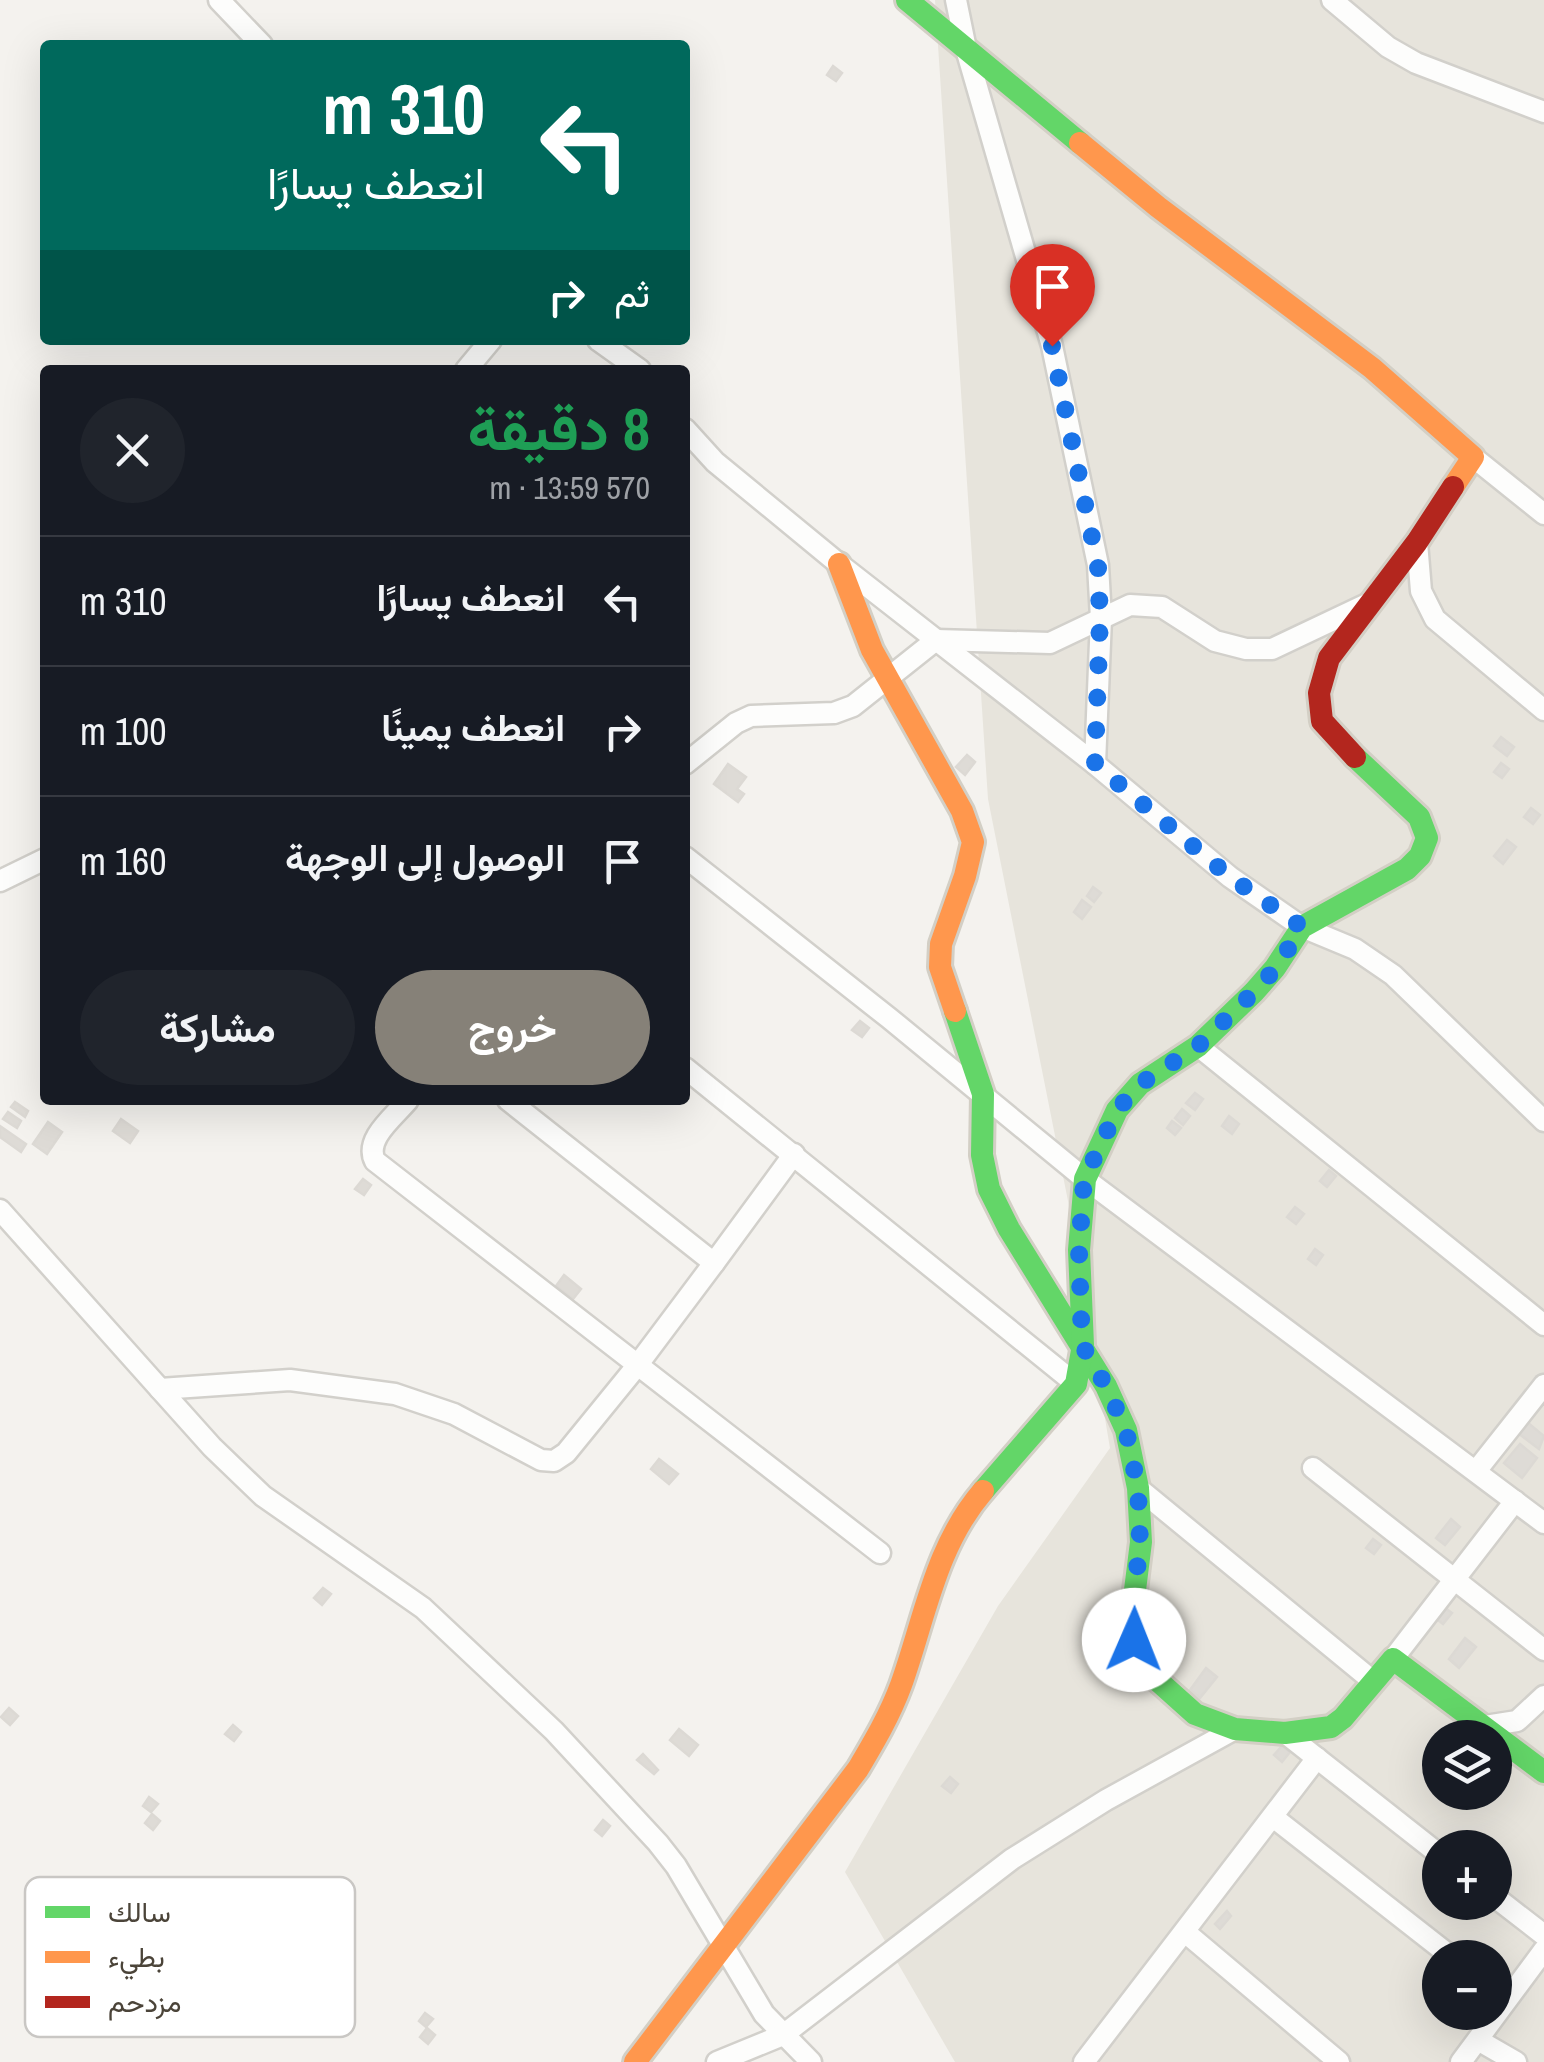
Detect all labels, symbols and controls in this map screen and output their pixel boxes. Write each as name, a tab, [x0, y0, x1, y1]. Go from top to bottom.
text: 310 m	[322, 62, 485, 156]
icon: left	[520, 80, 650, 210]
text: انعطف يسارًا	[267, 152, 485, 213]
pin	[1010, 244, 1095, 347]
icon: arrive	[1025, 259, 1080, 314]
text: ثم	[614, 268, 650, 319]
icon: right	[539, 270, 594, 325]
text: 8 دقيقة	[467, 388, 650, 469]
button: close	[80, 398, 185, 503]
text: 570 m · 13:59	[490, 466, 650, 509]
text: انعطف يسارًا	[376, 572, 565, 623]
icon: left	[595, 574, 650, 629]
text: 310 m	[80, 576, 167, 627]
text: انعطف يمينًا	[381, 702, 565, 753]
icon: right	[595, 704, 650, 759]
text: 100 m	[80, 706, 167, 757]
text: الوصول إلى الوجهة	[285, 832, 565, 883]
icon: arrive	[595, 834, 650, 889]
text: 160 m	[80, 836, 167, 887]
button: مشاركة	[80, 970, 355, 1085]
button: خروج	[375, 970, 650, 1085]
position arrow	[1082, 1588, 1186, 1692]
map controls	[1422, 1720, 1512, 2030]
button: layers	[1422, 1720, 1512, 1810]
button: +	[1422, 1830, 1512, 1920]
legend	[25, 1877, 355, 2037]
text: سالك	[108, 1893, 171, 1931]
text: بطيء	[108, 1938, 165, 1980]
button: −	[1422, 1940, 1512, 2030]
text: مزدحم	[108, 1983, 181, 2021]

